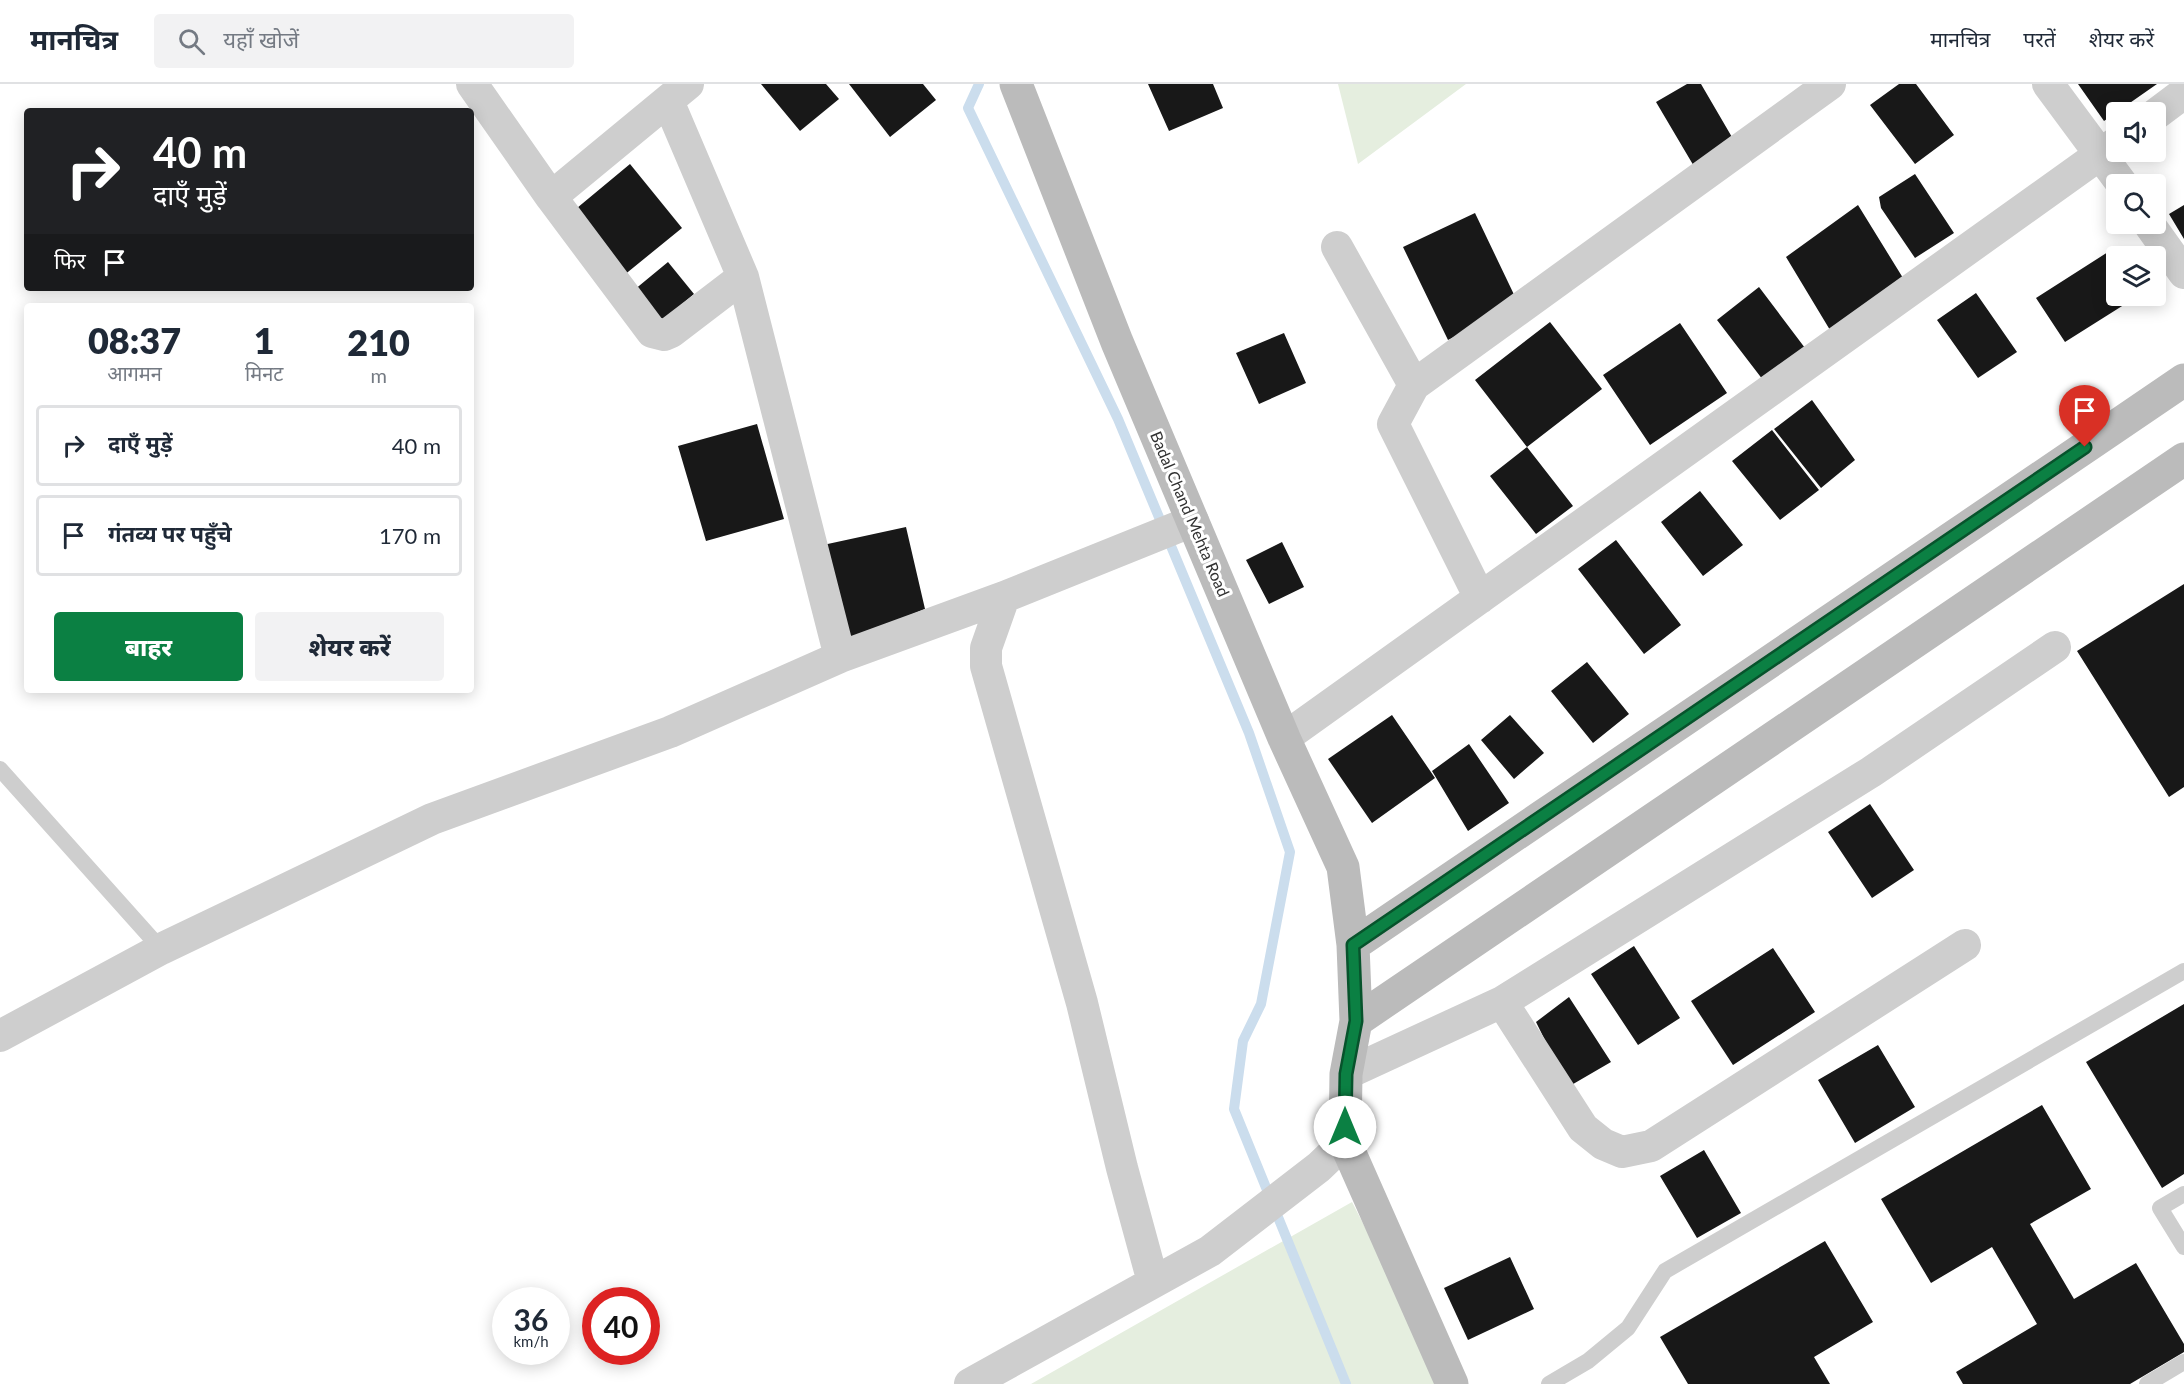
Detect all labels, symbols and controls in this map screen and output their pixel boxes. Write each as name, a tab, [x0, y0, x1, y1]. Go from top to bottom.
search box	[154, 14, 574, 68]
text: मानचित्र	[30, 22, 118, 56]
icon: search	[175, 25, 208, 58]
text: यहाँ खोजें	[223, 26, 299, 53]
text: मानचित्र	[1930, 26, 1990, 51]
text: परतें	[2023, 26, 2056, 51]
text: शेयर करें	[2089, 26, 2154, 51]
map controls	[2106, 102, 2166, 306]
button: sound	[2106, 102, 2166, 162]
text: 40 m	[153, 127, 247, 177]
icon: right	[54, 132, 132, 210]
button: search	[2106, 174, 2166, 234]
text: दाएँ मुड़ें	[153, 178, 227, 211]
icon: arrive	[98, 246, 131, 279]
button: layers	[2106, 246, 2166, 306]
text: फिर	[54, 247, 86, 274]
text: 08:37	[88, 318, 181, 362]
text: 1	[254, 318, 275, 362]
text: 210	[347, 320, 410, 364]
text: आगमन	[107, 361, 162, 385]
text: मिनट	[245, 361, 283, 385]
text: m	[370, 363, 387, 387]
pin	[2059, 385, 2110, 447]
icon: arrive	[2068, 394, 2101, 427]
street label: Badal Chand Mehta Road	[1147, 428, 1234, 599]
icon: right	[57, 429, 90, 462]
text: दाएँ मुड़ें	[108, 430, 172, 457]
text: 40 m	[392, 432, 441, 459]
icon: arrive	[57, 519, 90, 552]
text: गंतव्य पर पहुँचे	[108, 520, 232, 547]
text: 170 m	[379, 522, 441, 549]
button: बाहर	[54, 612, 243, 681]
button: शेयर करें	[255, 612, 444, 681]
position arrow	[1313, 1095, 1377, 1159]
speed limit sign: 40	[582, 1287, 660, 1365]
text: 36	[514, 1301, 548, 1337]
text: km/h	[513, 1332, 549, 1350]

